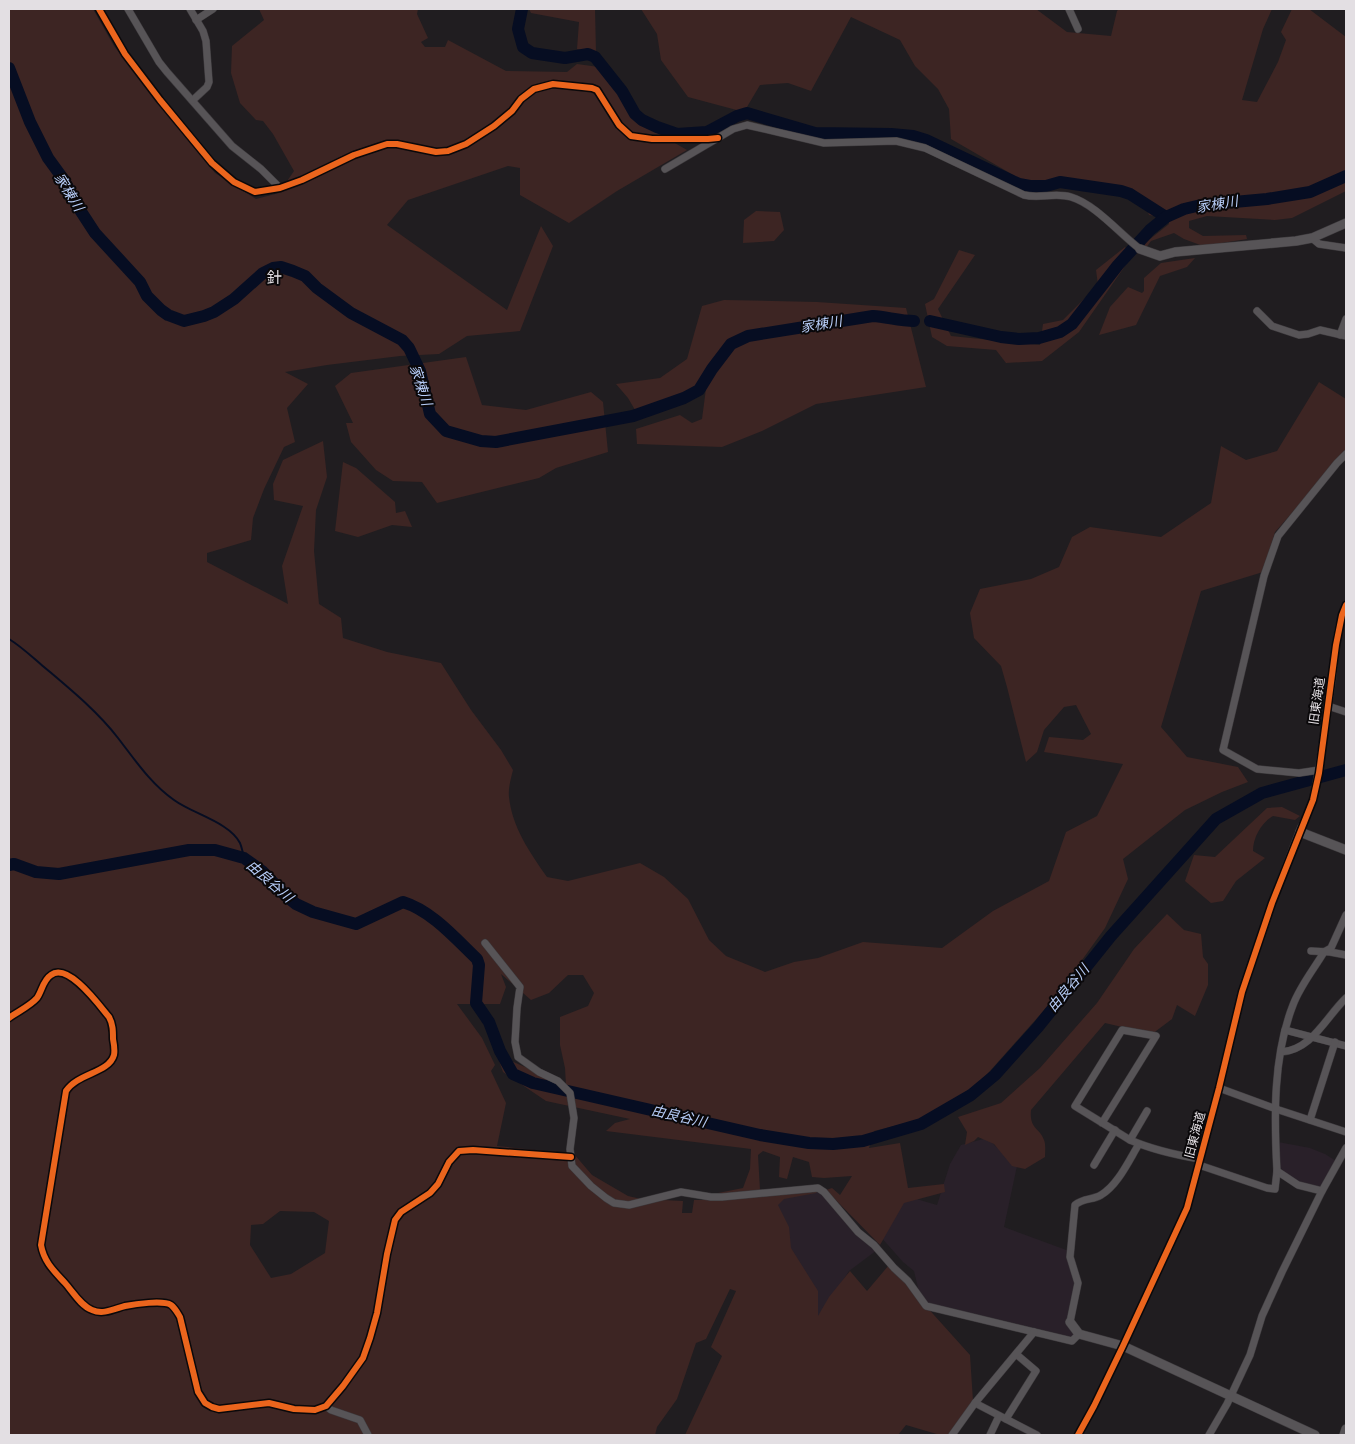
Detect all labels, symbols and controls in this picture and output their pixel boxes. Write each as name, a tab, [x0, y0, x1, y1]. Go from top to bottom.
water label: 家棟川	[50, 169, 90, 216]
water label: 家棟川	[1195, 191, 1241, 216]
district label: 針	[266, 267, 282, 287]
water label: 家棟川	[799, 311, 845, 336]
water label: 家棟川	[406, 362, 438, 410]
street label: 旧東海道	[1305, 676, 1328, 726]
water label: 由良谷川	[243, 855, 299, 907]
water label: 由良谷川	[1042, 959, 1094, 1015]
water label: 由良谷川	[650, 1100, 710, 1132]
street label: 旧東海道	[1180, 1109, 1209, 1160]

